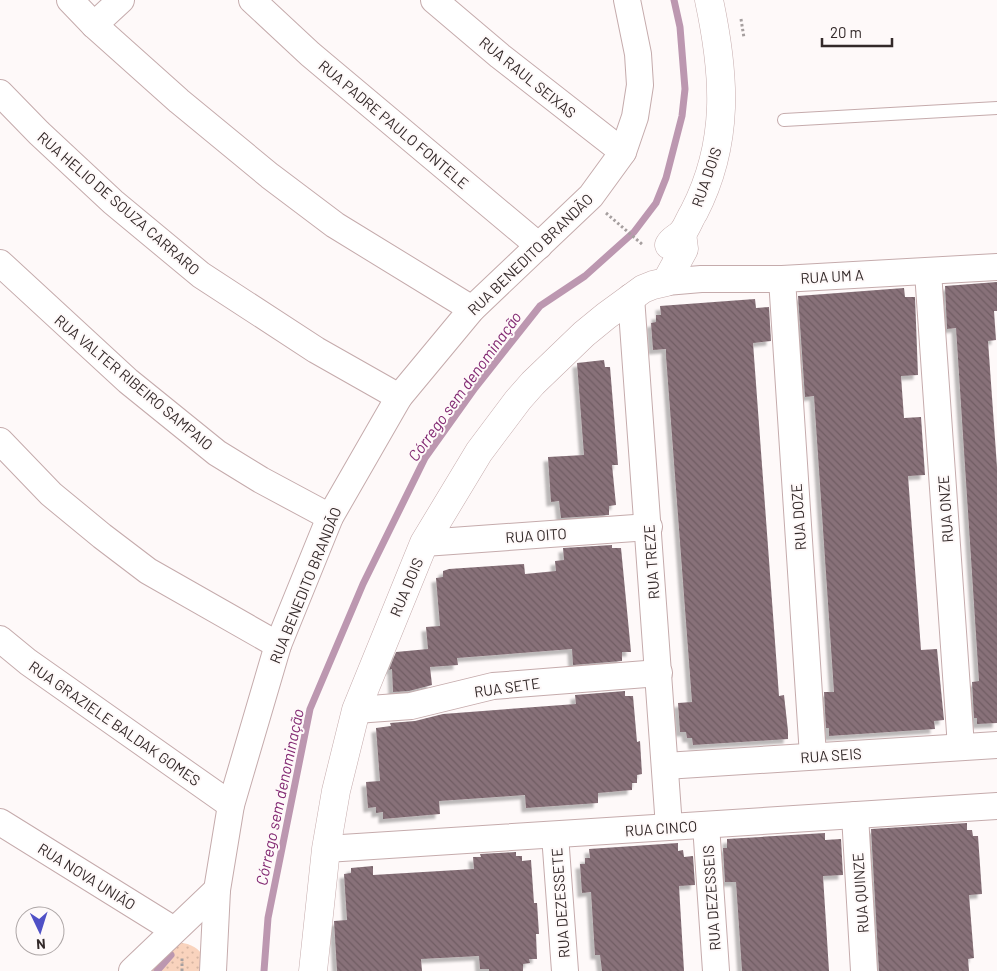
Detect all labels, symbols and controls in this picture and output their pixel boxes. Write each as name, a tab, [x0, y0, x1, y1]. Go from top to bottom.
scale bar	[822, 15, 892, 47]
text: 20 m	[830, 23, 862, 41]
street label: RUA RAUL SEIXAS	[476, 33, 580, 121]
street label: RUA PADRE PAULO FONTELE	[315, 56, 473, 192]
street label: RUA HELIO DE SOUZA CARRARO	[34, 128, 204, 278]
street label: RUA DOIS	[687, 145, 725, 209]
street label: RUA BENEDITO BRANDÃO	[464, 190, 596, 318]
street label: RUA UM A	[800, 265, 864, 287]
water label: Córrego sem denominação	[403, 308, 525, 464]
street label: RUA VALTER RIBEIRO SAMPAIO	[51, 311, 217, 453]
street label: RUA ONZE	[934, 475, 956, 543]
street label: RUA DOZE	[787, 483, 809, 551]
street label: RUA BENEDITO BRANDÃO	[265, 504, 345, 666]
street label: RUA OITO	[505, 524, 567, 546]
street label: RUA TREZE	[639, 524, 663, 600]
street label: RUA DOIS	[386, 555, 426, 619]
street label: RUA GRAZIELE BALDAK GOMES	[26, 657, 204, 789]
street label: RUA SETE	[473, 673, 541, 701]
water label: Córrego sem denominação	[251, 707, 307, 887]
street label: RUA SEIS	[800, 744, 862, 766]
street label: RUA CINCO	[624, 816, 698, 840]
street label: RUA NOVA UNIÃO	[35, 839, 139, 913]
street label: RUA DEZESSEIS	[698, 845, 724, 951]
street label: RUA DEZESSETE	[547, 847, 573, 959]
street label: RUA QUINZE	[848, 852, 872, 934]
north arrow	[15, 906, 65, 956]
text: N	[36, 936, 46, 953]

